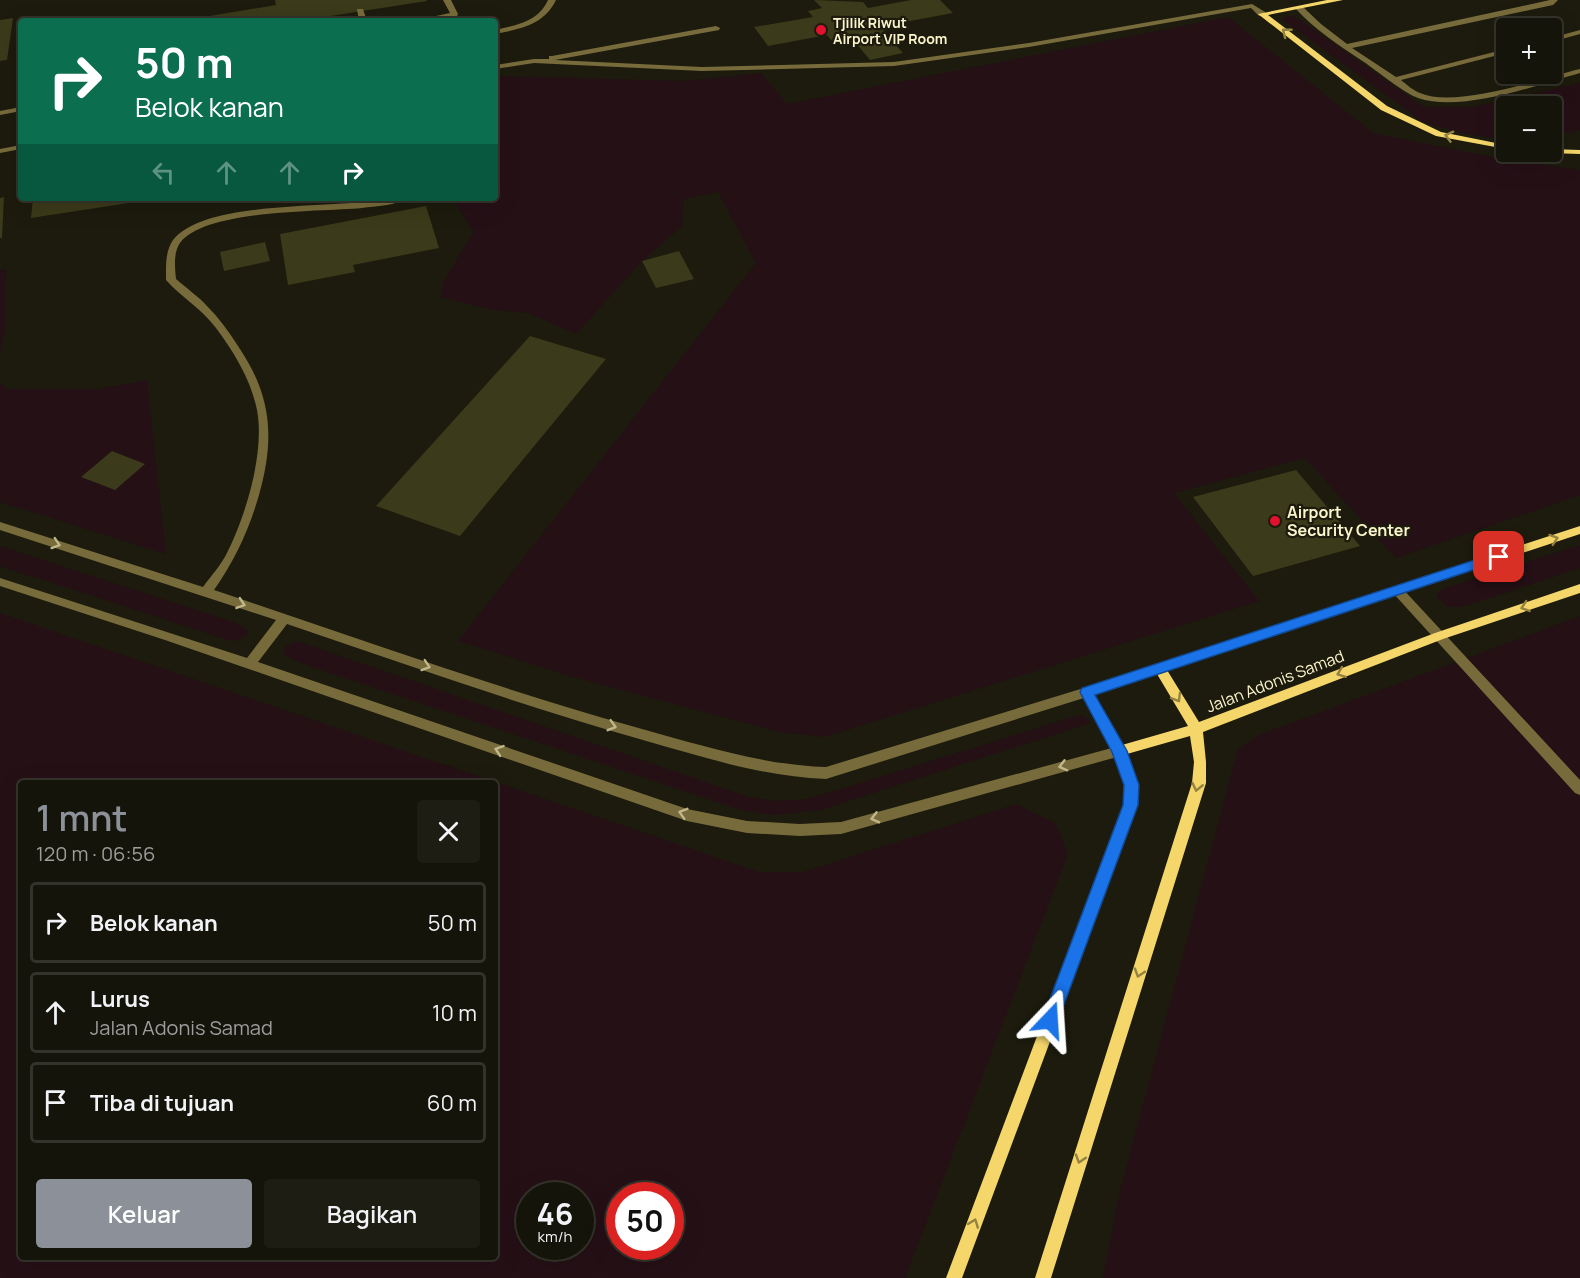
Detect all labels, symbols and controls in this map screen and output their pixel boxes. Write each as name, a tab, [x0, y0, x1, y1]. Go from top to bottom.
place label: Tjilik Riwut Airport VIP Room	[833, 13, 947, 48]
map controls	[1496, 18, 1562, 162]
button: +	[1496, 18, 1562, 84]
marker: Tjilik Riwut Airport VIP Room	[814, 23, 828, 37]
one-way arrow	[1281, 28, 1292, 39]
text: 50 m	[135, 33, 233, 91]
icon: right	[36, 42, 114, 120]
text: Belok kanan	[135, 88, 284, 125]
button: −	[1496, 96, 1562, 162]
one-way arrow	[1444, 131, 1454, 144]
icon: left	[147, 156, 180, 189]
icon: ahead	[210, 156, 243, 189]
icon: ahead	[273, 156, 306, 189]
icon: right	[336, 156, 369, 189]
place label: Airport Security Center	[1287, 501, 1410, 541]
marker: Airport Security Center	[1268, 514, 1282, 528]
pin	[1473, 531, 1524, 582]
one-way arrow	[1548, 533, 1559, 546]
one-way arrow	[50, 537, 61, 549]
icon: arrive	[1482, 540, 1515, 573]
one-way arrow	[235, 597, 246, 610]
one-way arrow	[1520, 600, 1531, 613]
street label: Jalan Adonis Samad	[1203, 645, 1347, 717]
one-way arrow	[420, 659, 431, 671]
one-way arrow	[1336, 666, 1347, 679]
one-way arrow	[1170, 692, 1182, 702]
one-way arrow	[606, 719, 617, 731]
one-way arrow	[494, 744, 504, 757]
one-way arrow	[1058, 759, 1069, 771]
one-way arrow	[1192, 781, 1205, 791]
text: 1 mnt	[36, 793, 128, 842]
button: close	[417, 800, 480, 863]
one-way arrow	[678, 808, 689, 820]
one-way arrow	[870, 811, 881, 823]
text: 120 m · 06:56	[36, 840, 155, 867]
icon: right	[39, 906, 72, 939]
text: Belok kanan	[90, 908, 218, 938]
text: 50 m	[428, 908, 477, 938]
one-way arrow	[1134, 967, 1146, 978]
text: Lurus	[90, 984, 150, 1014]
position arrow	[1018, 988, 1082, 1052]
icon: ahead	[39, 996, 72, 1029]
text: 10 m	[432, 998, 477, 1028]
text: Jalan Adonis Samad	[90, 1014, 273, 1041]
icon: arrive	[39, 1086, 72, 1119]
text: Tiba di tujuan	[90, 1088, 234, 1118]
text: 60 m	[427, 1088, 477, 1118]
one-way arrow	[1075, 1153, 1088, 1163]
button: Keluar	[36, 1179, 252, 1248]
button: Bagikan	[264, 1179, 480, 1248]
speed limit sign: 50	[606, 1182, 684, 1260]
text: 46	[537, 1193, 573, 1234]
one-way arrow	[967, 1218, 979, 1229]
text: km/h	[538, 1226, 572, 1247]

